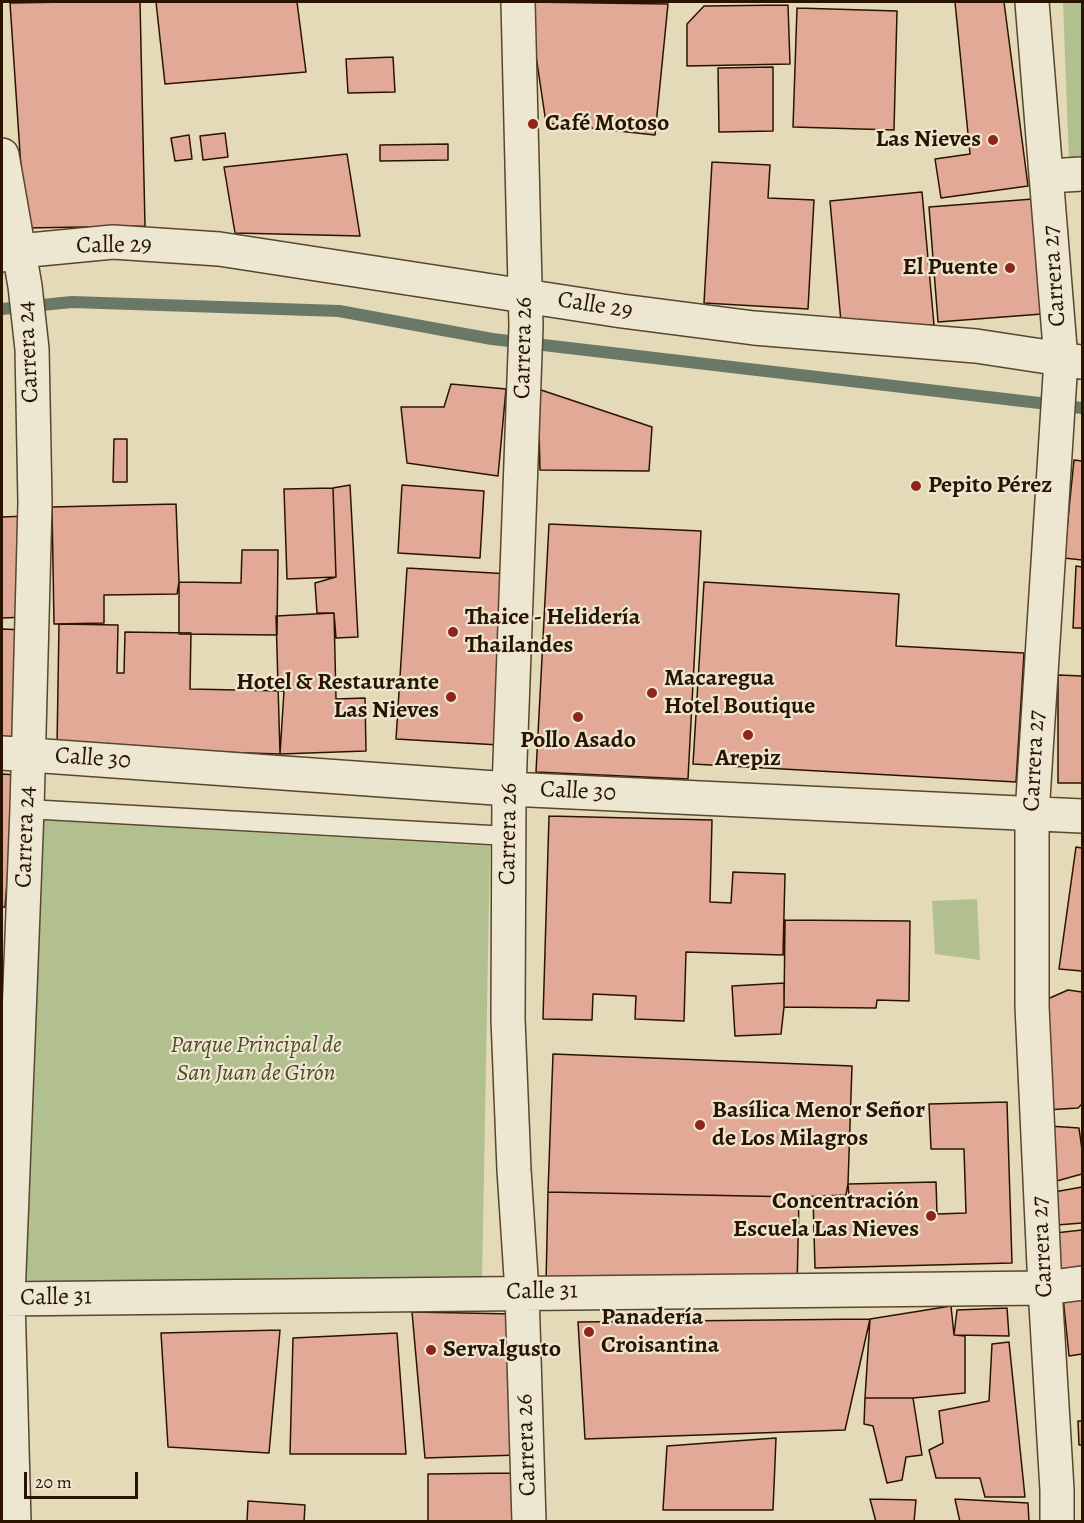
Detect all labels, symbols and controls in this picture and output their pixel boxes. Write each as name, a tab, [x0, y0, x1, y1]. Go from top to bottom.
place label: Café Motoso	[545, 110, 669, 138]
marker: Café Motoso	[526, 117, 540, 131]
place label: Las Nieves	[876, 126, 981, 154]
marker: Las Nieves	[986, 133, 1000, 147]
street label: Carrera 27	[1037, 224, 1073, 328]
street label: Calle 29	[76, 231, 152, 261]
place label: El Puente	[903, 254, 998, 282]
marker: El Puente	[1003, 261, 1017, 275]
street label: Calle 29	[555, 286, 635, 326]
street label: Carrera 26	[509, 297, 539, 399]
street label: Carrera 24	[12, 300, 46, 404]
place label: Pepito Pérez	[928, 472, 1052, 500]
marker: Pepito Pérez	[909, 479, 923, 493]
place label: Thaice - Helidería Thailandes	[465, 604, 640, 660]
marker: Thaice - Helidería Thailandes	[446, 625, 460, 639]
place label: Macaregua Hotel Boutique	[664, 665, 815, 721]
place label: Hotel & Restaurante Las Nieves	[236, 669, 439, 725]
marker: Macaregua Hotel Boutique	[645, 686, 659, 700]
marker: Hotel & Restaurante Las Nieves	[444, 690, 458, 704]
marker: Pollo Asado	[571, 710, 585, 724]
street label: Carrera 27	[1018, 710, 1052, 812]
place label: Pollo Asado	[520, 727, 636, 755]
marker: Arepiz	[741, 728, 755, 742]
street label: Calle 30	[54, 742, 132, 776]
place label: Arepiz	[715, 745, 781, 773]
street label: Calle 30	[539, 776, 617, 808]
street label: Carrera 26	[494, 783, 524, 885]
street label: Carrera 24	[10, 785, 42, 889]
park label: Parque Principal de San Juan de Girón	[170, 1032, 342, 1088]
place label: Basílica Menor Señor de Los Milagros	[712, 1097, 925, 1153]
marker: Basílica Menor Señor de Los Milagros	[693, 1118, 707, 1132]
place label: Concentración Escuela Las Nieves	[733, 1188, 919, 1244]
street label: Carrera 27	[1026, 1196, 1060, 1298]
marker: Concentración Escuela Las Nieves	[924, 1209, 938, 1223]
street label: Calle 31	[506, 1277, 578, 1307]
street label: Calle 31	[20, 1283, 92, 1313]
place label: Panadería Croisantina	[601, 1304, 719, 1360]
marker: Panadería Croisantina	[582, 1325, 596, 1339]
place label: Servalgusto	[443, 1336, 561, 1364]
marker: Servalgusto	[424, 1343, 438, 1357]
street label: Carrera 26	[511, 1393, 543, 1497]
scale bar	[27, 1460, 141, 1498]
text: 20 m	[35, 1470, 72, 1494]

